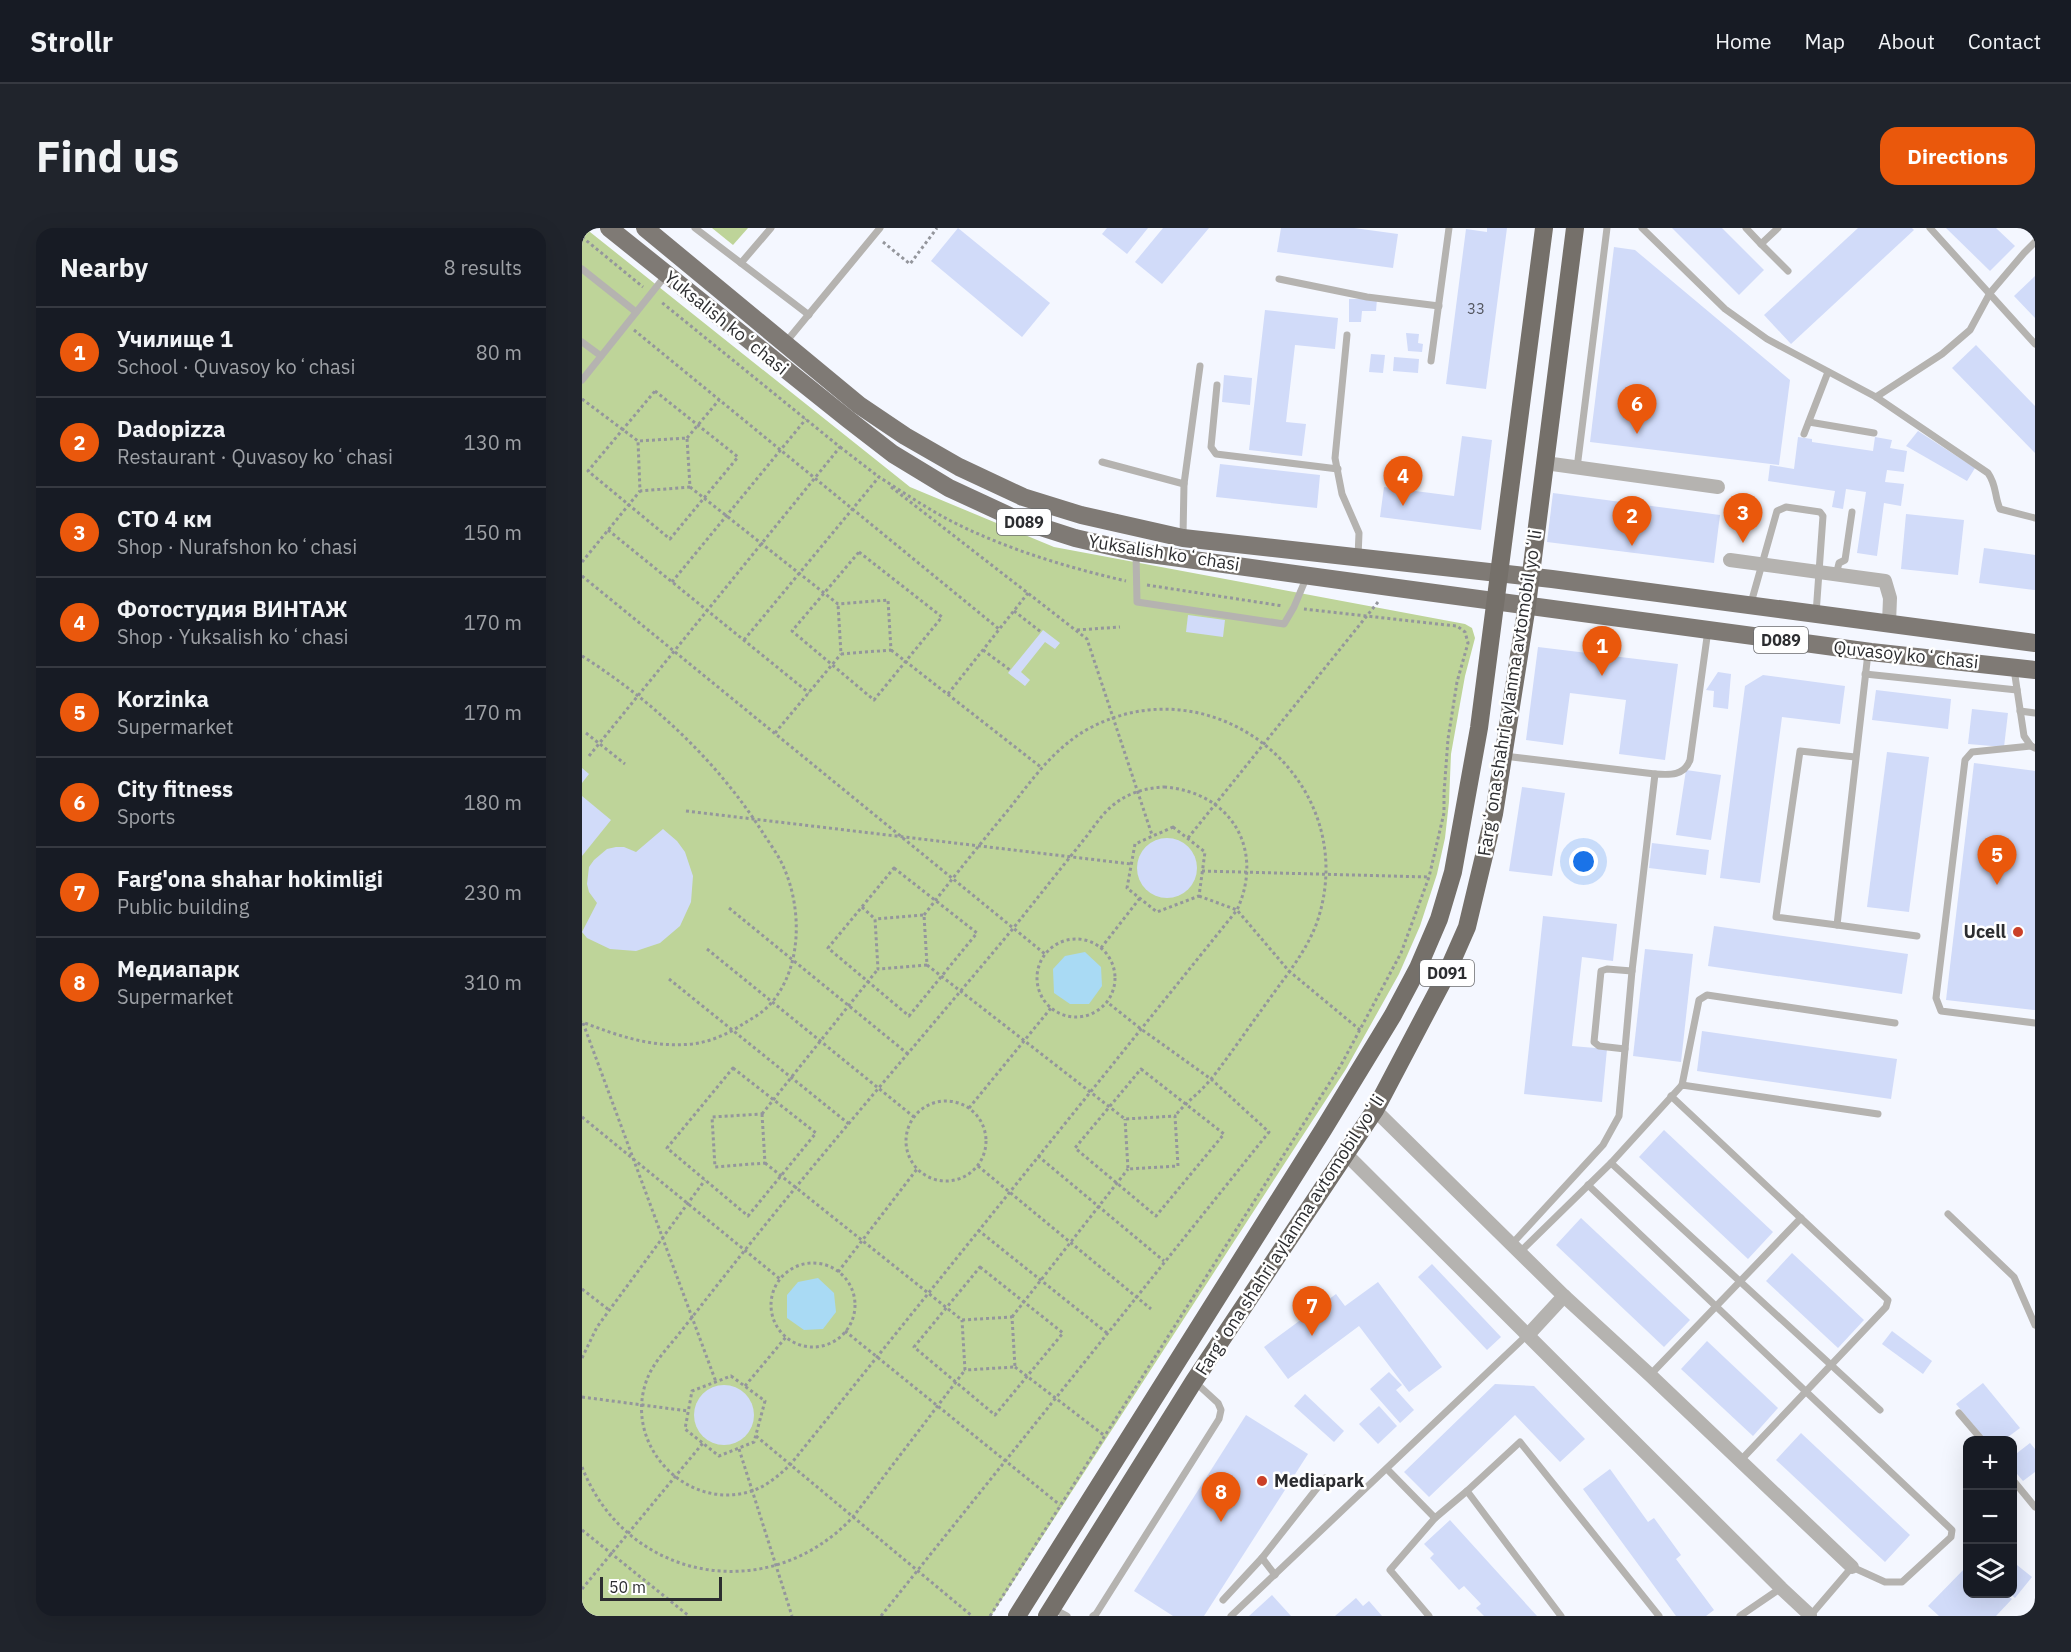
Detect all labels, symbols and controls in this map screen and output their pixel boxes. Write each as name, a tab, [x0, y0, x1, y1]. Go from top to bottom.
text: Strollr	[30, 23, 113, 60]
text: Home	[1715, 27, 1772, 55]
text: Map	[1805, 27, 1845, 55]
text: About	[1878, 27, 1935, 55]
text: Contact	[1968, 27, 2041, 55]
button: Directions	[1880, 127, 2035, 185]
text: Find us	[36, 129, 179, 184]
text: Nearby	[60, 250, 148, 284]
text: 8 results	[444, 254, 522, 281]
street label: Yuksalish koʻchasi	[660, 266, 793, 380]
house number: 33	[1467, 299, 1485, 318]
text: Училище 1	[117, 324, 233, 353]
text: 1	[74, 339, 86, 366]
text: 80 m	[476, 339, 522, 366]
text: School · Quvasoy koʻchasi	[117, 353, 355, 380]
pin: 6	[1618, 384, 1656, 434]
text: Dadopizza	[117, 414, 226, 443]
text: 2	[74, 429, 86, 456]
text: 130 m	[464, 429, 522, 456]
text: Restaurant · Quvasoy koʻchasi	[117, 443, 393, 470]
pin: 4	[1384, 456, 1422, 506]
pin: 3	[1724, 494, 1762, 543]
pin: 2	[1612, 496, 1652, 546]
text: СТО 4 км	[117, 504, 212, 533]
road number: D089	[997, 509, 1051, 535]
text: 3	[74, 519, 86, 546]
text: 150 m	[464, 519, 522, 546]
street label: Fargʻona shahri aylanma avtomobil yoʻli	[1472, 528, 1547, 858]
street label: Yuksalish koʻchasi	[1087, 529, 1241, 576]
text: Shop · Nurafshon koʻchasi	[117, 533, 357, 560]
text: Фотостудия ВИНТАЖ	[117, 594, 347, 623]
text: 4	[74, 609, 86, 636]
text: 170 m	[464, 609, 522, 636]
text: Shop · Yuksalish koʻchasi	[117, 623, 349, 650]
pin: 1	[1582, 626, 1622, 676]
road number: D089	[1754, 627, 1808, 653]
street label: Quvasoy koʻchasi	[1833, 635, 1980, 674]
text: Korzinka	[117, 684, 209, 713]
text: 5	[74, 699, 86, 726]
text: 170 m	[464, 699, 522, 726]
text: Supermarket	[117, 713, 234, 740]
text: City fitness	[117, 774, 233, 803]
text: 6	[74, 789, 86, 816]
text: 180 m	[464, 789, 522, 816]
text: Sports	[117, 803, 176, 830]
pin: 5	[1978, 836, 2016, 885]
your location	[1569, 847, 1598, 876]
text: Farg'ona shahar hokimligi	[117, 864, 383, 893]
text: 7	[74, 879, 86, 906]
text: 230 m	[464, 879, 522, 906]
text: Public building	[117, 893, 249, 920]
place label: Ucell	[1963, 920, 2007, 943]
marker: Ucell	[2011, 925, 2025, 939]
text: Медиапарк	[117, 954, 240, 983]
road number: D091	[1420, 960, 1474, 986]
text: 8	[74, 969, 86, 996]
text: 310 m	[464, 969, 522, 996]
text: Supermarket	[117, 983, 234, 1010]
street label: Fargʻona shahri aylanma avtomobil yoʻli	[1190, 1090, 1389, 1380]
pin: 7	[1292, 1286, 1332, 1336]
map controls	[1963, 1436, 2017, 1598]
button: +	[1963, 1436, 2017, 1490]
place label: Mediapark	[1274, 1469, 1365, 1492]
pin: 8	[1202, 1472, 1240, 1522]
marker: Mediapark	[1255, 1474, 1269, 1488]
button: −	[1963, 1490, 2017, 1544]
button: layers	[1963, 1544, 2017, 1598]
scale bar	[600, 1574, 722, 1602]
text: 50 m	[609, 1577, 646, 1597]

